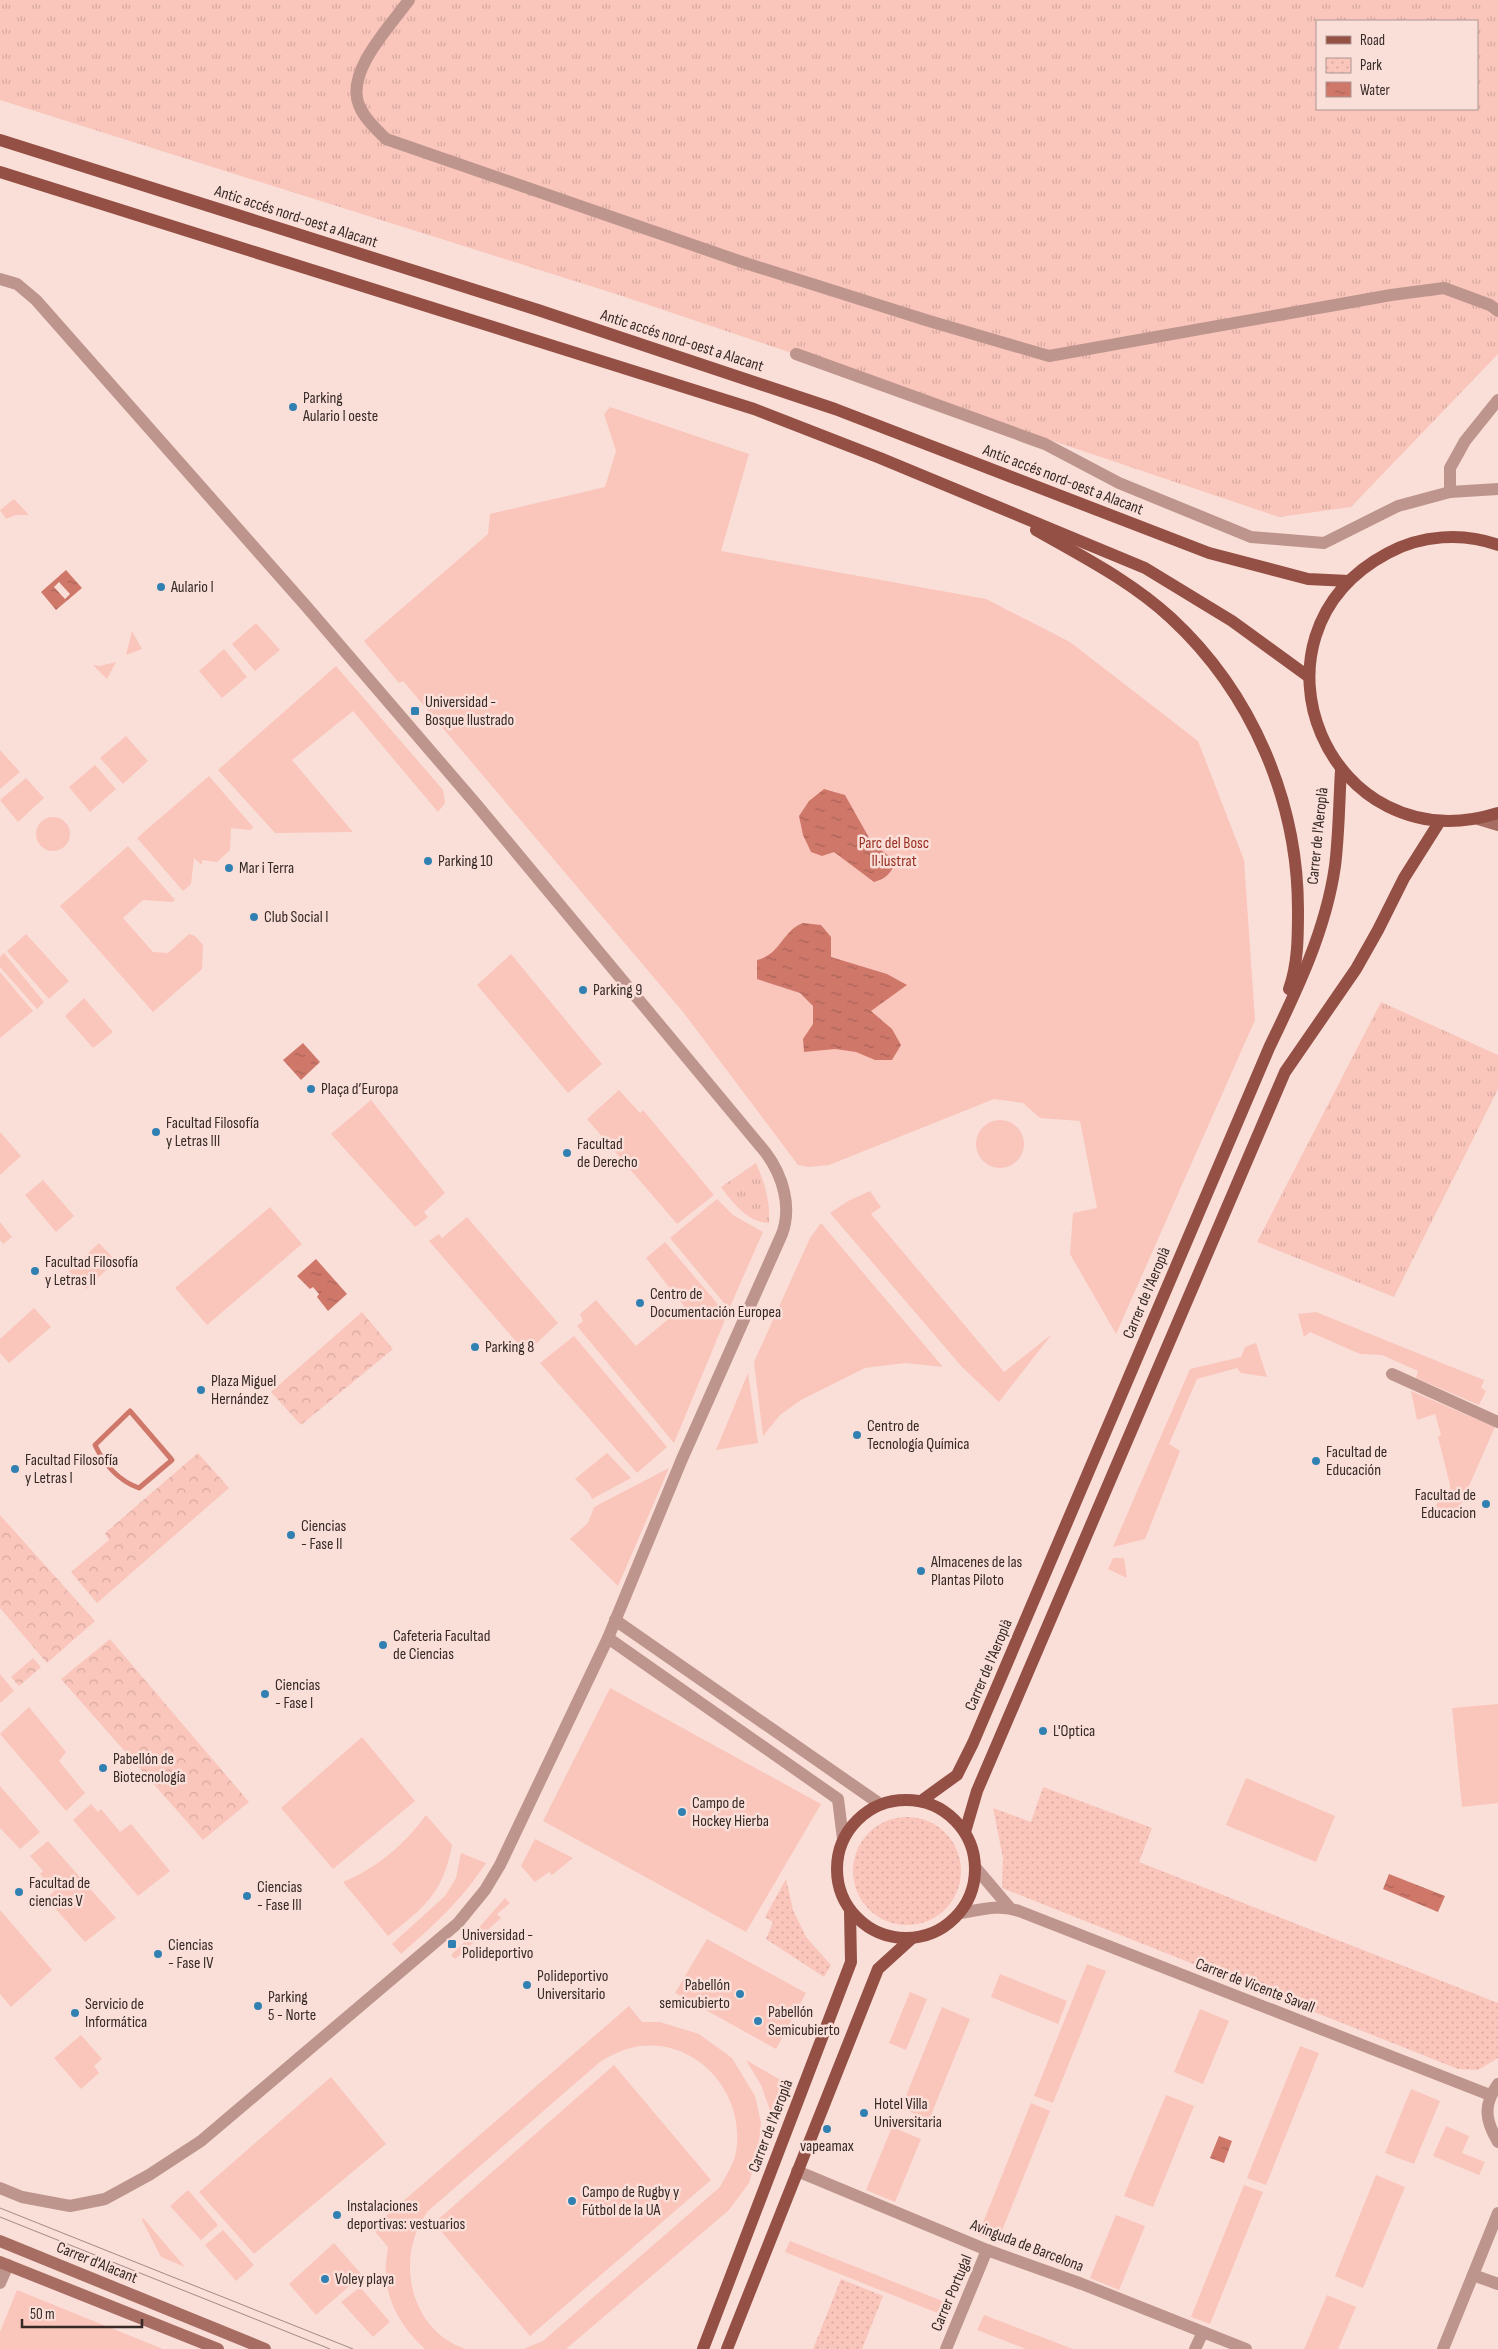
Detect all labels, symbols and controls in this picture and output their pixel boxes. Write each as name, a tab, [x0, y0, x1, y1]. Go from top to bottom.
legend	[1316, 20, 1478, 110]
text: Road	[1360, 31, 1385, 50]
text: Park	[1360, 56, 1382, 75]
text: Water	[1360, 81, 1391, 100]
street label: Antic accés nord-oest a Alacant	[211, 181, 380, 252]
street label: Antic accés nord-oest a Alacant	[597, 305, 766, 376]
place label: Parking Aulario I oeste	[302, 389, 378, 426]
marker: Parking Aulario I oeste	[287, 401, 299, 413]
street label: Antic accés nord-oest a Alacant	[979, 440, 1146, 519]
place label: Aulario I	[170, 578, 214, 597]
marker: Aulario I	[155, 581, 167, 593]
place label: Universidad - Bosque Ilustrado	[425, 693, 514, 730]
marker: Universidad - Bosque Ilustrado	[409, 705, 421, 717]
street label: Carrer de l'Aeroplà	[1303, 787, 1333, 885]
park label: Parc del Bosc Il·lustrat	[859, 834, 929, 871]
place label: Parking 10	[438, 852, 493, 871]
marker: Parking 10	[422, 855, 434, 867]
place label: Mar i Terra	[239, 859, 294, 878]
marker: Mar i Terra	[223, 862, 235, 874]
place label: Club Social I	[264, 908, 328, 927]
marker: Club Social I	[248, 911, 260, 923]
place label: Parking 9	[593, 981, 642, 1000]
marker: Parking 9	[577, 984, 589, 996]
place label: Plaça d’Europa	[321, 1080, 398, 1099]
marker: Plaça d’Europa	[305, 1083, 317, 1095]
place label: Facultad Filosofía y Letras III	[166, 1114, 259, 1151]
marker: Facultad Filosofía y Letras III	[150, 1126, 162, 1138]
place label: Facultad de Derecho	[577, 1135, 638, 1172]
marker: Facultad de Derecho	[561, 1147, 573, 1159]
street label: Carrer de l'Aeroplà	[1119, 1244, 1175, 1342]
place label: Facultad Filosofía y Letras II	[45, 1253, 138, 1290]
marker: Facultad Filosofía y Letras II	[29, 1265, 41, 1277]
place label: Centro de Documentación Europea	[650, 1285, 781, 1322]
marker: Centro de Documentación Europea	[634, 1297, 646, 1309]
place label: Parking 8	[485, 1338, 534, 1357]
marker: Parking 8	[469, 1341, 481, 1353]
place label: Plaza Miguel Hernández	[211, 1372, 276, 1409]
marker: Plaza Miguel Hernández	[195, 1384, 207, 1396]
place label: Centro de Tecnología Química	[867, 1417, 969, 1454]
marker: Centro de Tecnología Química	[851, 1429, 863, 1441]
place label: Facultad de Educación	[1326, 1443, 1387, 1480]
place label: Facultad Filosofía y Letras I	[25, 1451, 118, 1488]
marker: Facultad de Educación	[1310, 1455, 1322, 1467]
marker: Facultad Filosofía y Letras I	[9, 1463, 21, 1475]
place label: Facultad de Educacion	[1415, 1486, 1476, 1523]
marker: Facultad de Educacion	[1480, 1498, 1492, 1510]
place label: Ciencias - Fase II	[301, 1517, 347, 1554]
marker: Ciencias - Fase II	[285, 1529, 297, 1541]
place label: Almacenes de las Plantas Piloto	[930, 1553, 1023, 1590]
marker: Almacenes de las Plantas Piloto	[915, 1565, 927, 1577]
street label: Carrer de l'Aeroplà	[961, 1616, 1017, 1714]
place label: Cafeteria Facultad de Ciencias	[393, 1627, 490, 1664]
marker: Cafeteria Facultad de Ciencias	[377, 1639, 389, 1651]
place label: Ciencias - Fase I	[275, 1676, 321, 1713]
marker: Ciencias - Fase I	[259, 1688, 271, 1700]
place label: L'Optica	[1053, 1722, 1095, 1741]
marker: L'Optica	[1037, 1725, 1049, 1737]
place label: Pabellón de Biotecnología	[113, 1750, 186, 1787]
marker: Pabellón de Biotecnología	[97, 1762, 109, 1774]
place label: Campo de Hockey Hierba	[692, 1794, 769, 1831]
marker: Campo de Hockey Hierba	[676, 1806, 688, 1818]
place label: Facultad de ciencias V	[29, 1874, 90, 1911]
place label: Ciencias - Fase III	[257, 1878, 303, 1915]
marker: Facultad de ciencias V	[13, 1886, 25, 1898]
marker: Ciencias - Fase III	[241, 1890, 253, 1902]
place label: Universidad - Polideportivo	[462, 1926, 533, 1963]
place label: Ciencias - Fase IV	[168, 1936, 214, 1973]
marker: Universidad - Polideportivo	[446, 1938, 458, 1950]
marker: Ciencias - Fase IV	[152, 1948, 164, 1960]
street label: Carrer de Vicente Savall	[1193, 1954, 1317, 2018]
place label: Polideportivo Universitario	[537, 1967, 608, 2004]
place label: Pabellón semicubierto	[659, 1976, 730, 2013]
marker: Polideportivo Universitario	[521, 1979, 533, 1991]
place label: Parking 5 - Norte	[268, 1988, 316, 2025]
marker: Pabellón semicubierto	[734, 1988, 746, 2000]
place label: Servicio de Informática	[85, 1995, 147, 2032]
marker: Parking 5 - Norte	[252, 2000, 264, 2012]
place label: Pabellón Semicubierto	[768, 2003, 840, 2040]
marker: Servicio de Informática	[69, 2007, 81, 2019]
marker: Pabellón Semicubierto	[752, 2015, 764, 2027]
street label: Carrer de l'Aeroplà	[745, 2077, 797, 2175]
place label: Hotel Villa Universitaria	[874, 2095, 942, 2132]
marker: Hotel Villa Universitaria	[858, 2107, 870, 2119]
marker: vapeamax	[821, 2123, 833, 2135]
place label: vapeamax	[800, 2137, 854, 2156]
place label: Campo de Rugby y Fútbol de la UA	[582, 2183, 679, 2220]
marker: Campo de Rugby y Fútbol de la UA	[566, 2195, 578, 2207]
place label: Instalaciones deportivas: vestuarios	[347, 2197, 466, 2234]
marker: Instalaciones deportivas: vestuarios	[331, 2209, 343, 2221]
street label: Avinguda de Barcelona	[967, 2215, 1086, 2276]
street label: Carrer d'Alacant	[54, 2238, 140, 2288]
street label: Carrer Portugal	[927, 2252, 977, 2334]
place label: Voley playa	[335, 2270, 394, 2289]
marker: Voley playa	[319, 2273, 331, 2285]
scale bar	[22, 2296, 142, 2328]
text: 50 m	[30, 2305, 55, 2324]

